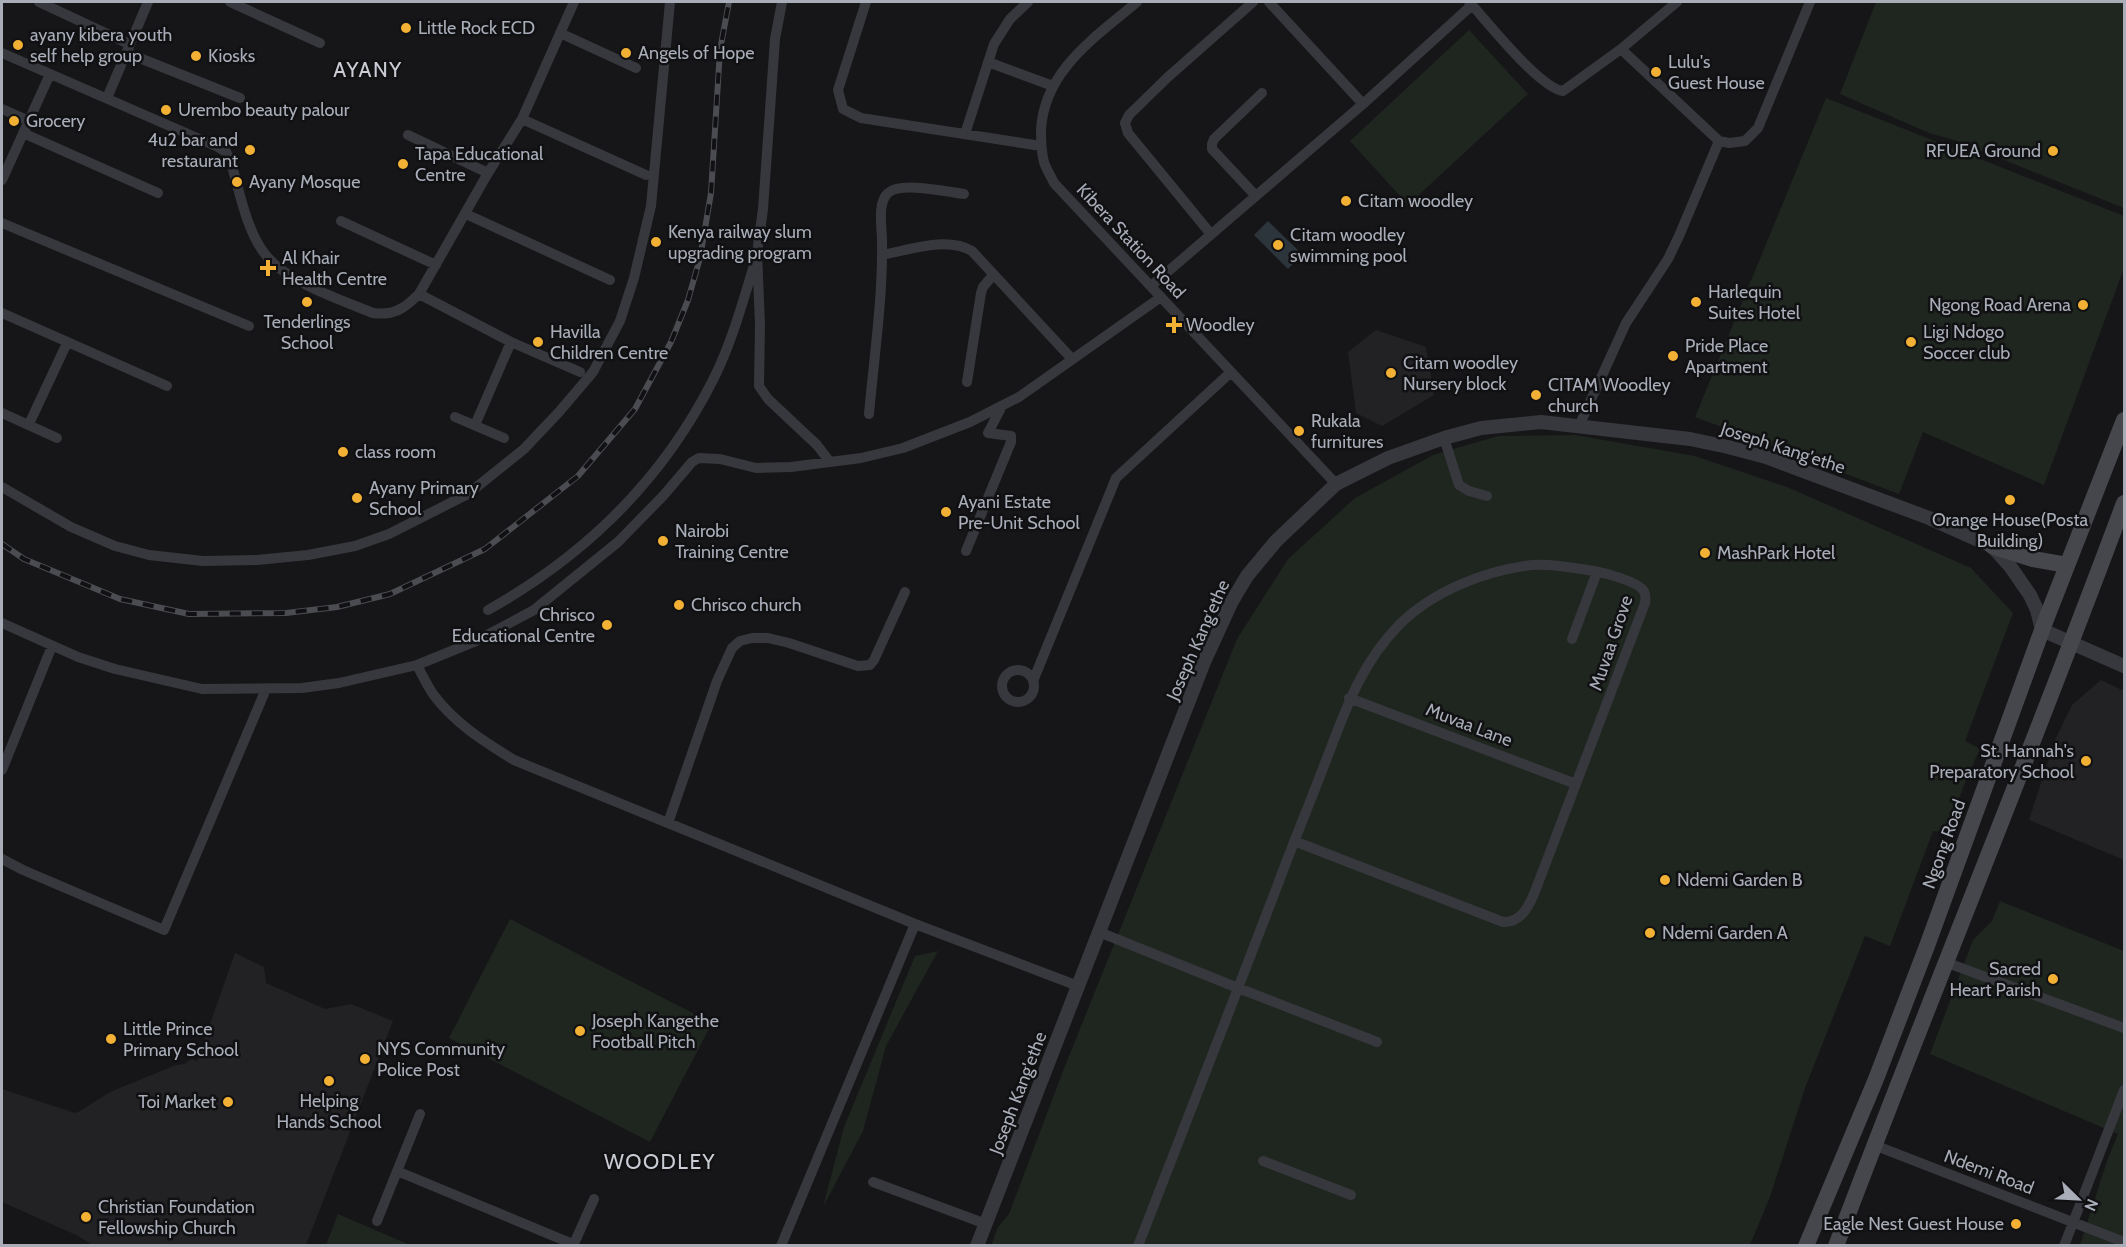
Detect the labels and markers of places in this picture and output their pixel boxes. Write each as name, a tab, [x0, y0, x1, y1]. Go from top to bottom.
place label: Little Rock ECD	[418, 17, 535, 39]
marker: Little Rock ECD	[399, 21, 413, 35]
place label: ayany kibera youth self help group	[30, 24, 172, 67]
marker: ayany kibera youth self help group	[11, 38, 25, 52]
place label: Angels of Hope	[638, 42, 755, 64]
place label: Kiosks	[208, 45, 255, 67]
marker: Angels of Hope	[619, 46, 633, 60]
marker: Kiosks	[189, 49, 203, 63]
place label: Lulu's Guest House	[1668, 51, 1765, 94]
marker: Lulu's Guest House	[1649, 65, 1663, 79]
place label: Urembo beauty palour	[178, 99, 350, 121]
marker: Urembo beauty palour	[159, 103, 173, 117]
place label: Grocery	[26, 110, 85, 132]
marker: Grocery	[7, 114, 21, 128]
place label: 4u2 bar and restaurant	[148, 129, 238, 172]
place label: RFUEA Ground	[1926, 140, 2041, 162]
marker: 4u2 bar and restaurant	[243, 143, 257, 157]
place label: Tapa Educational Centre	[415, 143, 544, 186]
marker: RFUEA Ground	[2046, 144, 2060, 158]
marker: Tapa Educational Centre	[396, 157, 410, 171]
place label: Ayany Mosque	[249, 171, 360, 193]
marker: Ayany Mosque	[230, 175, 244, 189]
place label: Citam woodley	[1358, 190, 1473, 212]
marker: Citam woodley	[1339, 194, 1353, 208]
place label: Kenya railway slum upgrading program	[668, 221, 812, 264]
place label: Citam woodley swimming pool	[1290, 224, 1408, 267]
marker: Kenya railway slum upgrading program	[649, 235, 663, 249]
marker: Citam woodley swimming pool	[1271, 238, 1285, 252]
place label: Al Khair Health Centre	[282, 247, 387, 290]
marker: Al Khair Health Centre	[259, 259, 277, 277]
place label: Harlequin Suites Hotel	[1708, 281, 1801, 324]
place label: Ngong Road Arena	[1929, 294, 2071, 316]
marker: Tenderlings School	[300, 295, 314, 309]
marker: Harlequin Suites Hotel	[1689, 295, 1703, 309]
marker: Ngong Road Arena	[2076, 298, 2090, 312]
place label: Tenderlings School	[264, 311, 350, 354]
place label: Woodley	[1186, 314, 1255, 336]
marker: Woodley	[1167, 318, 1181, 332]
place label: Havilla Children Centre	[550, 321, 668, 364]
place label: Ligi Ndogo Soccer club	[1923, 321, 2010, 364]
marker: Havilla Children Centre	[531, 335, 545, 349]
place label: Pride Place Apartment	[1685, 335, 1768, 378]
marker: Ligi Ndogo Soccer club	[1904, 335, 1918, 349]
marker: Pride Place Apartment	[1666, 349, 1680, 363]
place label: Citam woodley Nursery block	[1403, 352, 1518, 395]
marker: Citam woodley Nursery block	[1384, 366, 1398, 380]
place label: CITAM Woodley church	[1548, 374, 1671, 417]
marker: CITAM Woodley church	[1529, 388, 1543, 402]
place label: Rukala furnitures	[1311, 410, 1384, 453]
marker: Rukala furnitures	[1292, 424, 1306, 438]
place label: class room	[355, 441, 436, 463]
marker: class room	[336, 445, 350, 459]
place label: Ayany Primary School	[369, 477, 479, 520]
marker: Ayany Primary School	[350, 491, 364, 505]
place label: Ayani Estate Pre-Unit School	[958, 491, 1080, 534]
marker: Orange House(Posta Building)	[2003, 493, 2017, 507]
marker: Ayani Estate Pre-Unit School	[939, 505, 953, 519]
place label: Orange House(Posta Building)	[1932, 509, 2088, 552]
place label: Nairobi Training Centre	[675, 520, 789, 563]
marker: Nairobi Training Centre	[656, 534, 670, 548]
place label: MashPark Hotel	[1717, 542, 1836, 564]
marker: MashPark Hotel	[1698, 546, 1712, 560]
place label: Chrisco church	[691, 594, 802, 616]
marker: Chrisco church	[672, 598, 686, 612]
place label: Chrisco Educational Centre	[452, 604, 595, 647]
marker: Chrisco Educational Centre	[600, 618, 614, 632]
place label: St. Hannah's Preparatory School	[1929, 740, 2075, 783]
marker: St. Hannah's Preparatory School	[2079, 754, 2093, 768]
place label: Ndemi Garden B	[1677, 869, 1803, 891]
marker: Ndemi Garden B	[1658, 873, 1672, 887]
place label: Ndemi Garden A	[1662, 922, 1788, 944]
marker: Ndemi Garden A	[1643, 926, 1657, 940]
place label: Sacred Heart Parish	[1949, 958, 2041, 1001]
marker: Sacred Heart Parish	[2046, 972, 2060, 986]
place label: Joseph Kangethe Football Pitch	[591, 1010, 719, 1053]
place label: Little Prince Primary School	[123, 1018, 239, 1061]
marker: Joseph Kangethe Football Pitch	[573, 1024, 587, 1038]
marker: Little Prince Primary School	[104, 1032, 118, 1046]
place label: NYS Community Police Post	[377, 1038, 505, 1081]
marker: NYS Community Police Post	[358, 1052, 372, 1066]
marker: Helping Hands School	[322, 1074, 336, 1088]
place label: Helping Hands School	[276, 1090, 382, 1133]
place label: Toi Market	[138, 1091, 216, 1113]
marker: Toi Market	[221, 1095, 235, 1109]
place label: Christian Foundation Fellowship Church	[98, 1196, 255, 1239]
marker: Christian Foundation Fellowship Church	[79, 1210, 93, 1224]
place label: Eagle Nest Guest House	[1823, 1213, 2004, 1235]
marker: Eagle Nest Guest House	[2009, 1217, 2023, 1231]

